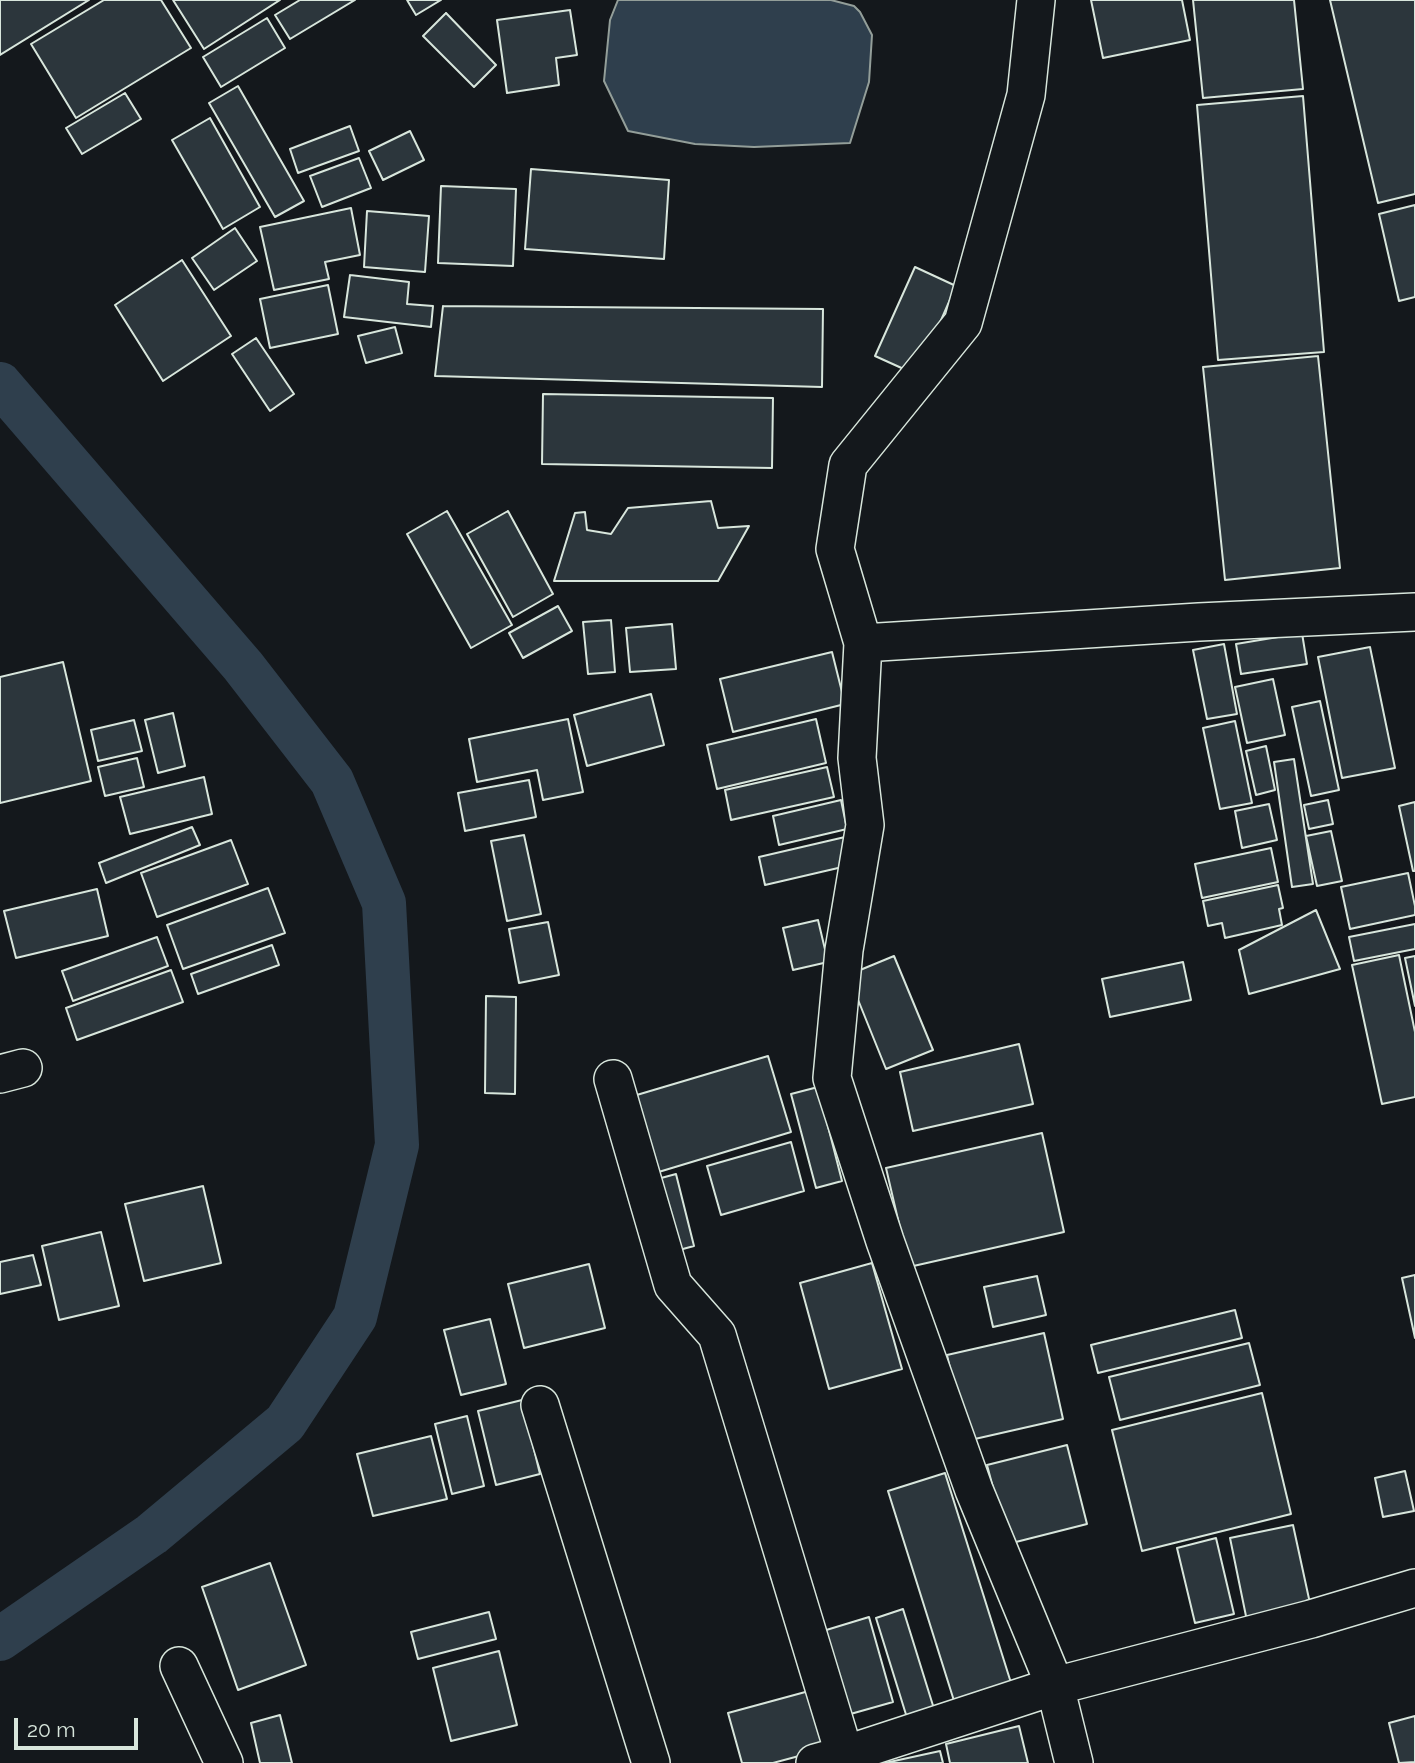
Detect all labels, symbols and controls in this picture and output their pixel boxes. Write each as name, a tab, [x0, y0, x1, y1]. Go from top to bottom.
scale bar	[18, 1704, 142, 1748]
text: 20 m	[27, 1717, 75, 1742]

